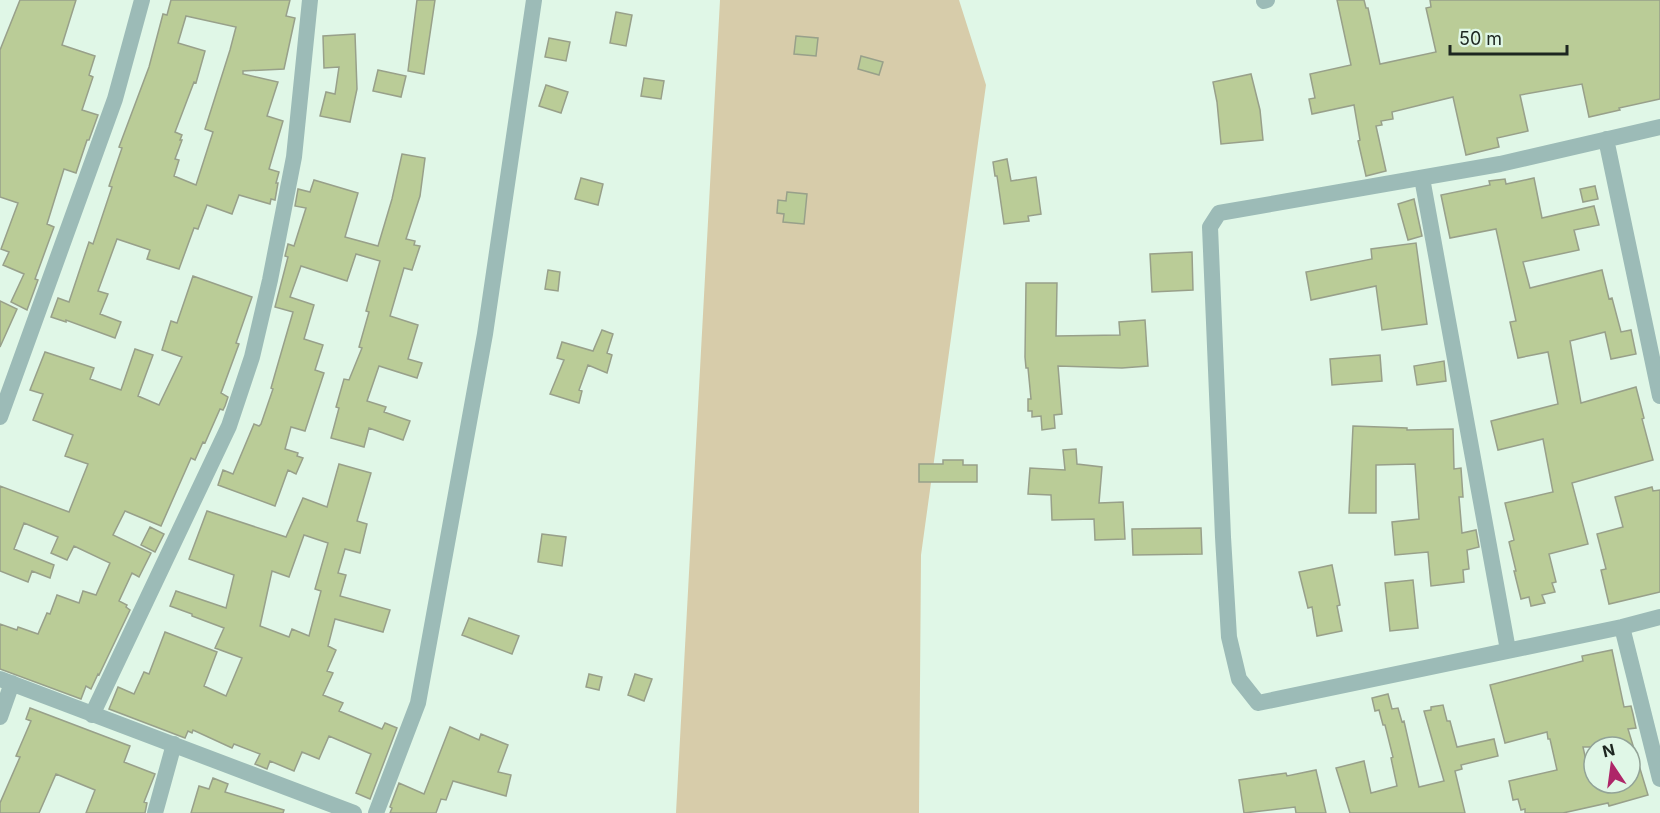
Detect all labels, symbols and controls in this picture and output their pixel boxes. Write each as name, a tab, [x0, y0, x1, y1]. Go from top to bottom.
scale bar	[1450, 18, 1567, 56]
text: 50 m	[1459, 28, 1502, 49]
north arrow	[1582, 735, 1642, 795]
text: N	[1600, 739, 1617, 762]

